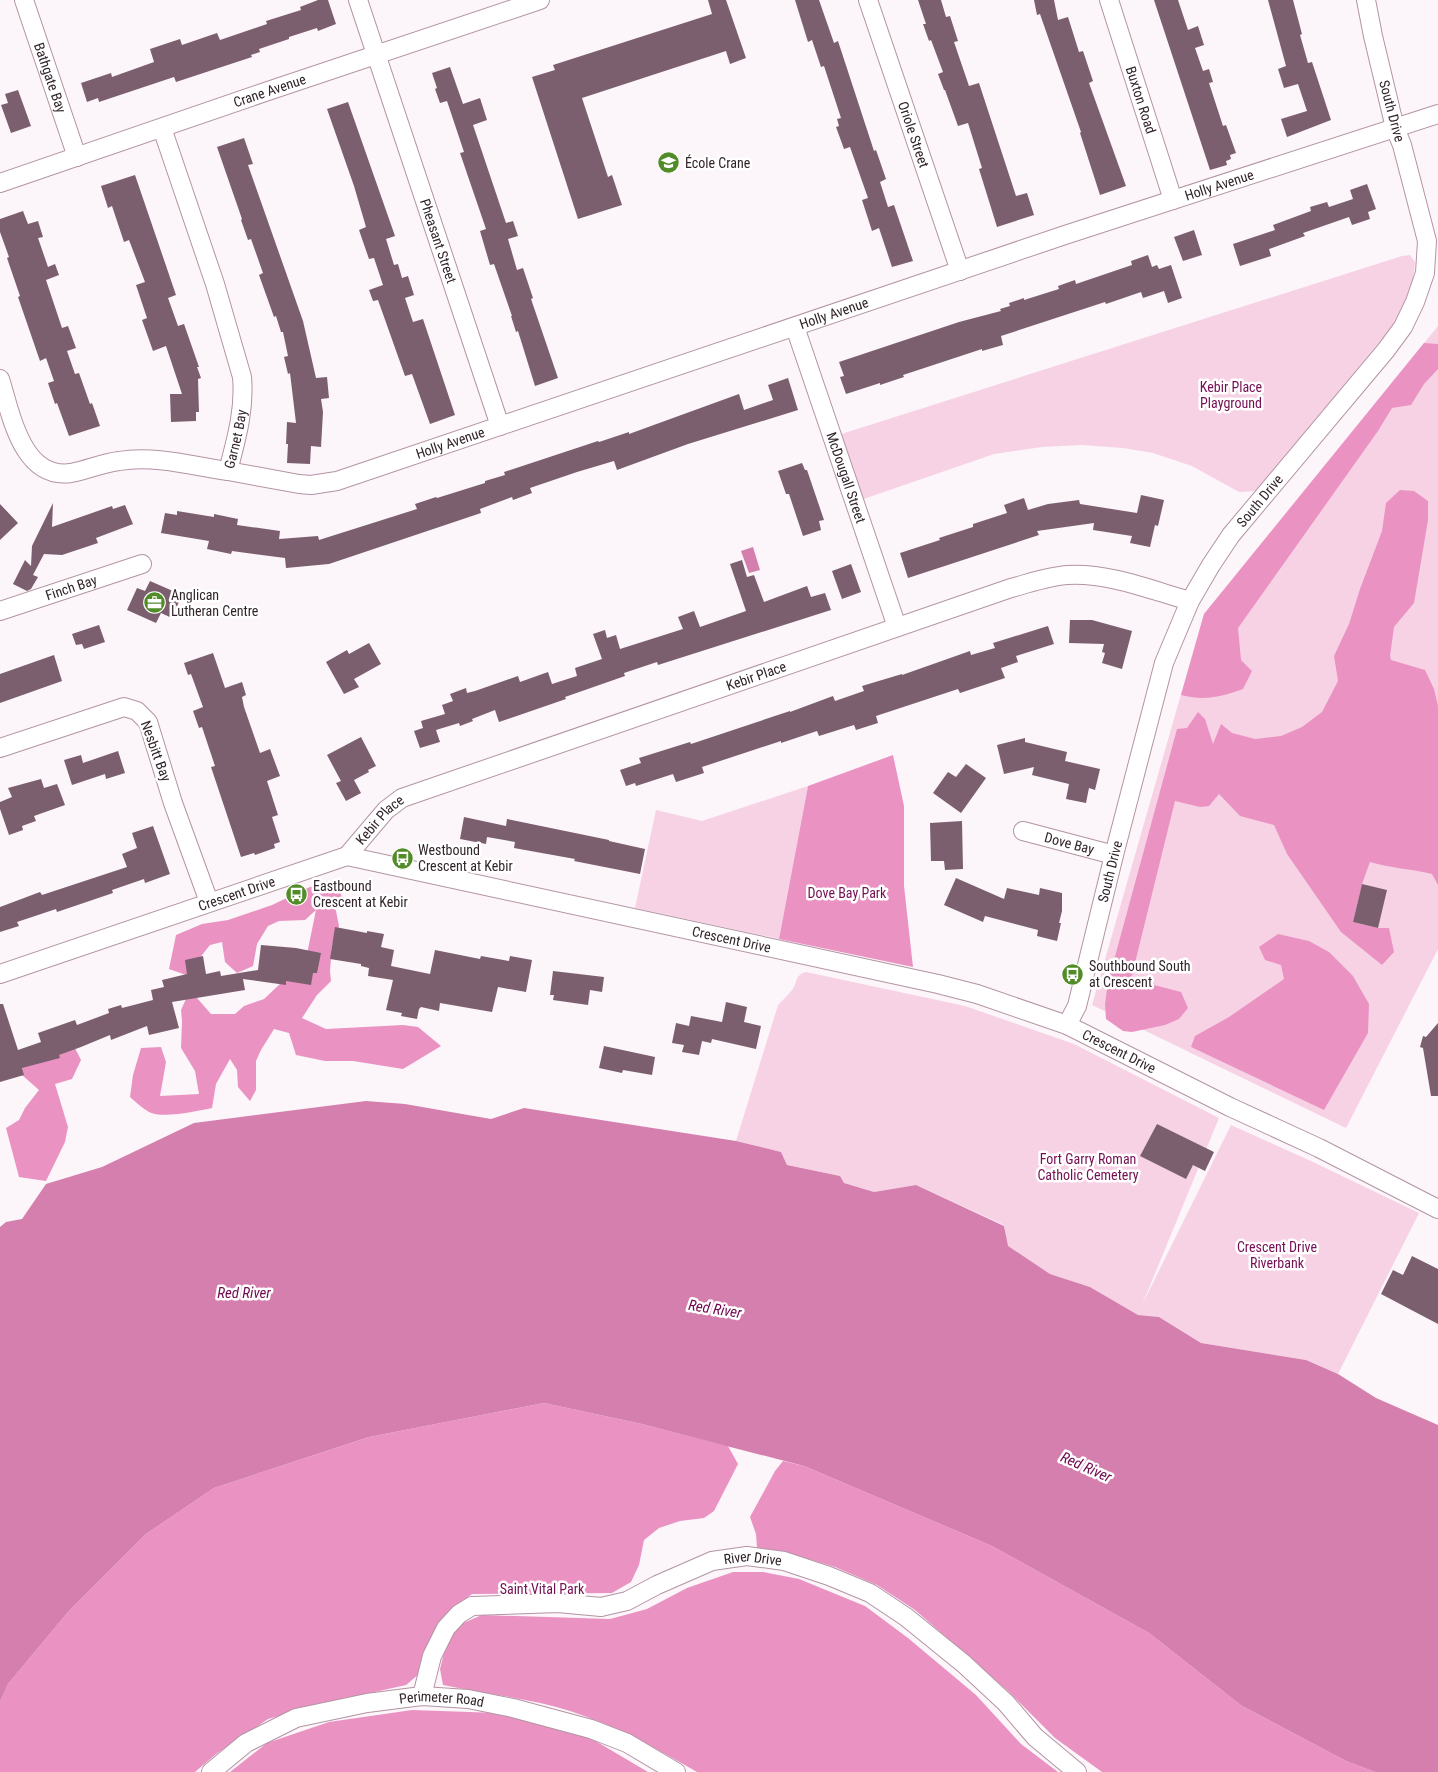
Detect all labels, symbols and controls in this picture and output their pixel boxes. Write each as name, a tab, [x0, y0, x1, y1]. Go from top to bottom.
street label: Bathgate Bay	[31, 41, 70, 115]
street label: Buxton Road	[1123, 64, 1159, 136]
street label: Crane Avenue	[231, 71, 308, 110]
street label: South Drive	[1376, 78, 1408, 144]
street label: Oriole Street	[895, 99, 932, 170]
school or university icon: École Crane	[657, 151, 681, 175]
place label: École Crane	[685, 154, 751, 171]
street label: Holly Avenue	[1183, 166, 1256, 204]
street label: Pheasant Street	[417, 197, 460, 285]
street label: Holly Avenue	[797, 294, 871, 332]
park label: Kebir Place Playground	[1200, 379, 1263, 411]
street label: Garnet Bay	[221, 408, 249, 470]
street label: Holly Avenue	[414, 424, 487, 462]
street label: McDougall Street	[823, 430, 869, 525]
street label: South Drive	[1233, 471, 1286, 530]
street label: Finch Bay	[43, 571, 99, 603]
place label: Anglican Lutheran Centre	[171, 587, 259, 619]
office icon: Anglican Lutheran Centre	[143, 591, 167, 615]
street label: Kebir Place	[724, 658, 789, 694]
street label: Nesbitt Bay	[138, 719, 174, 784]
street label: Kebir Place	[352, 791, 407, 848]
street label: Dove Bay	[1043, 829, 1096, 857]
street label: South Drive	[1095, 838, 1126, 904]
place label: Westbound Crescent at Kebir	[418, 842, 513, 874]
bus stop icon: Westbound Crescent at Kebir	[390, 846, 414, 870]
street label: Crescent Drive	[196, 873, 278, 914]
place label: Eastbound Crescent at Kebir	[313, 878, 408, 910]
bus stop icon: Eastbound Crescent at Kebir	[285, 882, 309, 906]
park label: Dove Bay Park	[808, 885, 887, 901]
street label: Crescent Drive	[691, 923, 773, 956]
place label: Southbound South at Crescent	[1089, 958, 1191, 990]
bus stop icon: Southbound South at Crescent	[1061, 962, 1085, 986]
street label: Crescent Drive	[1080, 1026, 1159, 1077]
park label: Fort Garry Roman Catholic Cemetery	[1037, 1151, 1139, 1183]
park label: Crescent Drive Riverbank	[1237, 1239, 1317, 1271]
water label: Red River	[217, 1284, 271, 1302]
water label: Red River	[687, 1296, 743, 1322]
water label: Red River	[1058, 1448, 1115, 1486]
street label: River Drive	[723, 1548, 783, 1569]
park label: Saint Vital Park	[500, 1581, 585, 1597]
street label: Perimeter Road	[398, 1688, 485, 1710]

